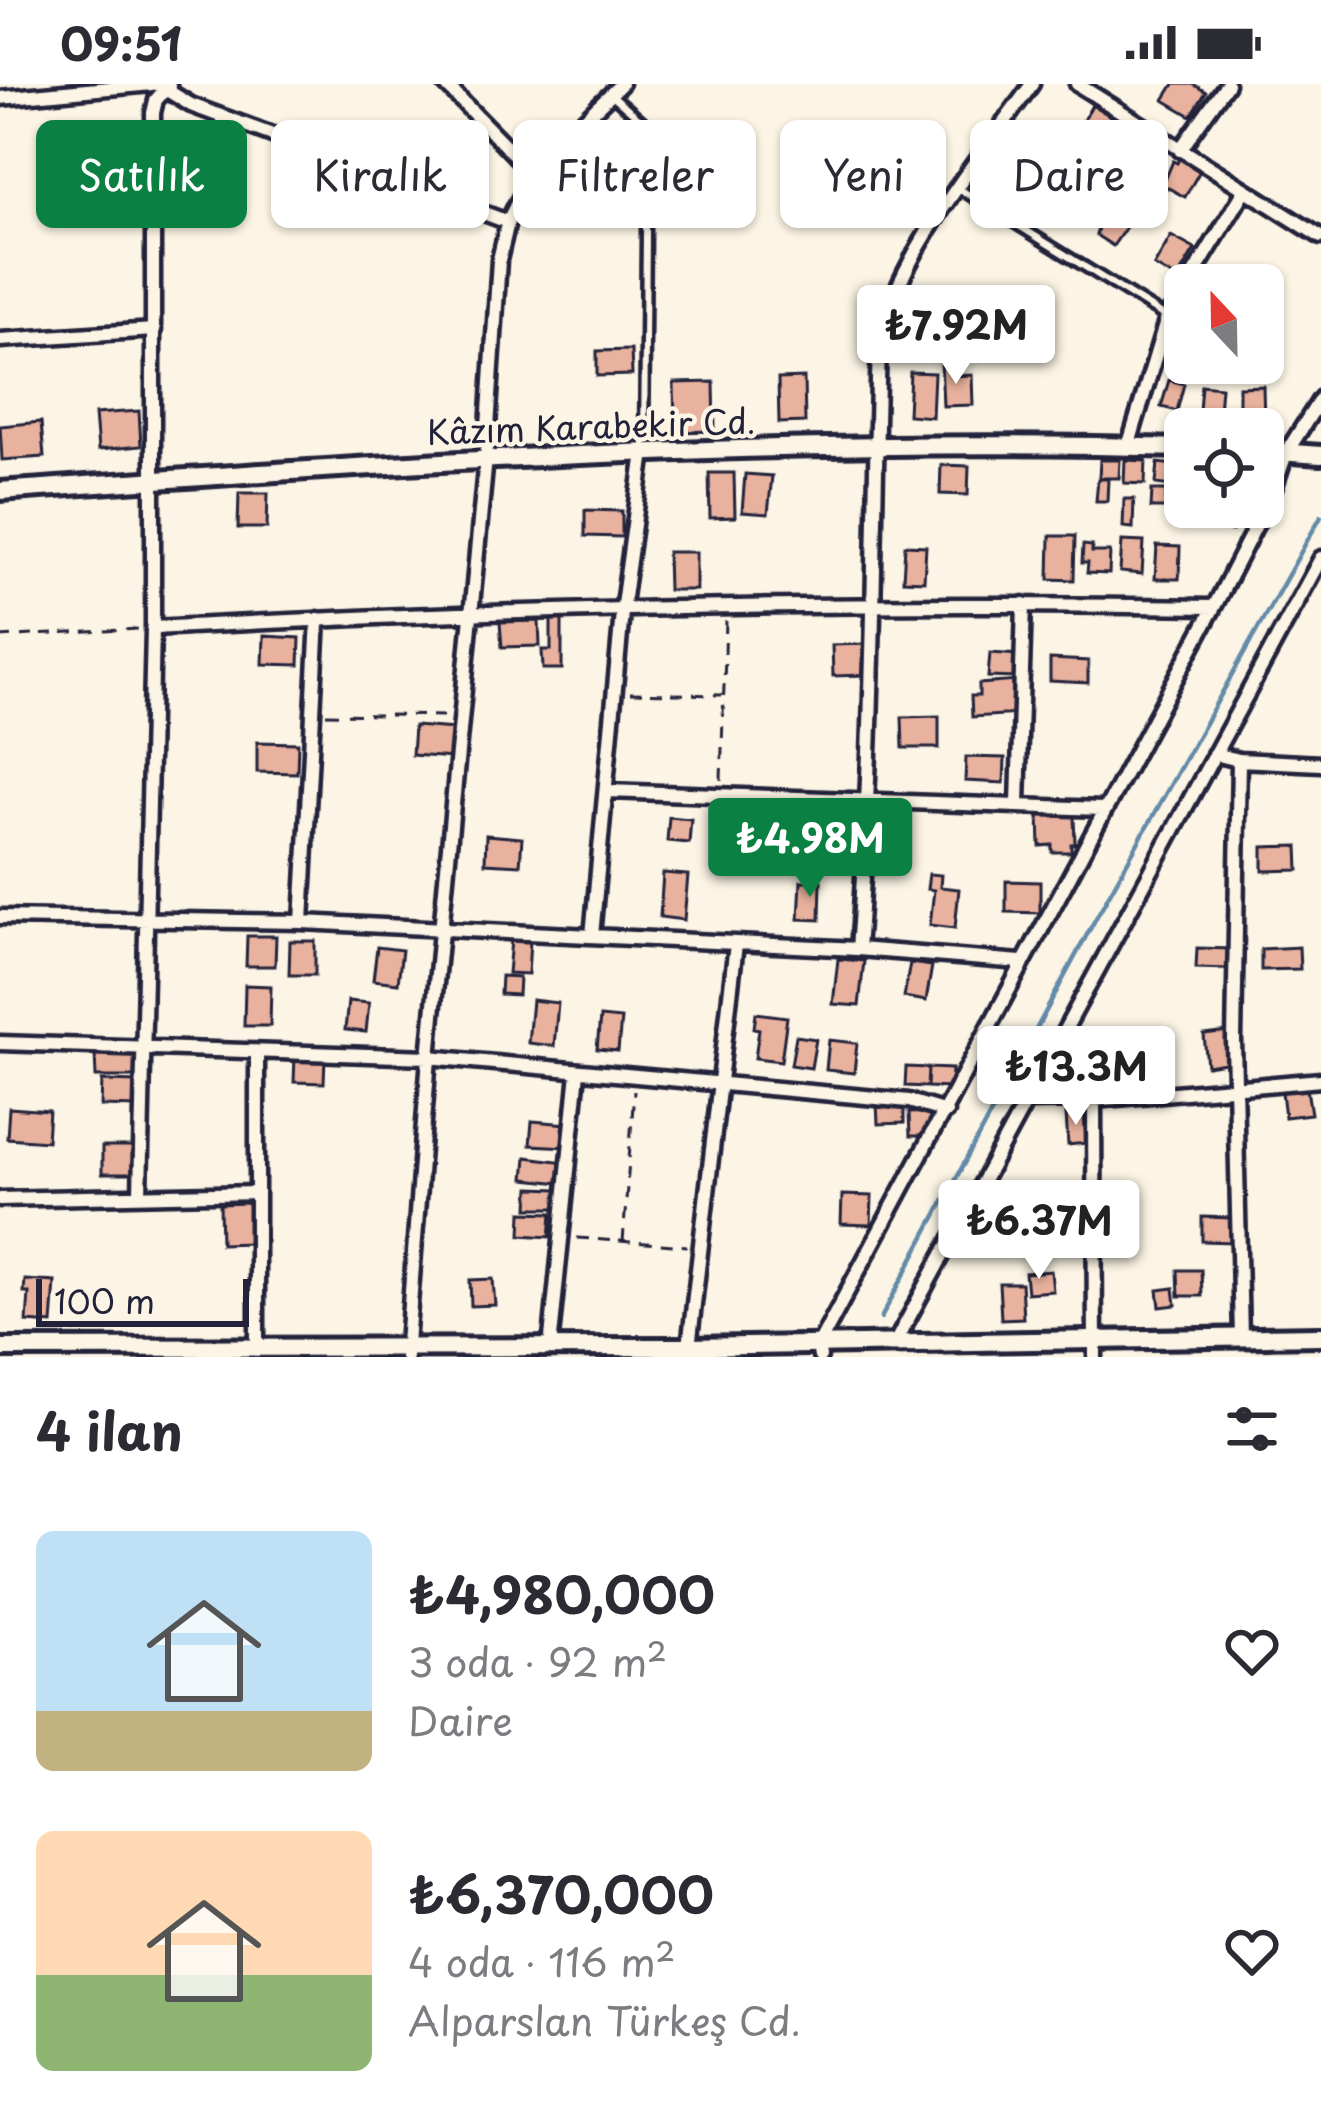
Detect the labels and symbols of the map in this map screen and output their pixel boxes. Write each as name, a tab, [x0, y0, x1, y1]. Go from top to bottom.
north arrow	[1164, 264, 1284, 384]
pin: ₺7.92M	[858, 285, 1054, 387]
street label: Kâzım Karabekir Cd.	[426, 394, 756, 456]
pin: ₺4.98M	[712, 798, 908, 900]
pin: ₺13.3M	[978, 1026, 1174, 1128]
pin: ₺6.37M	[941, 1180, 1137, 1282]
scale bar	[36, 1273, 249, 1326]

